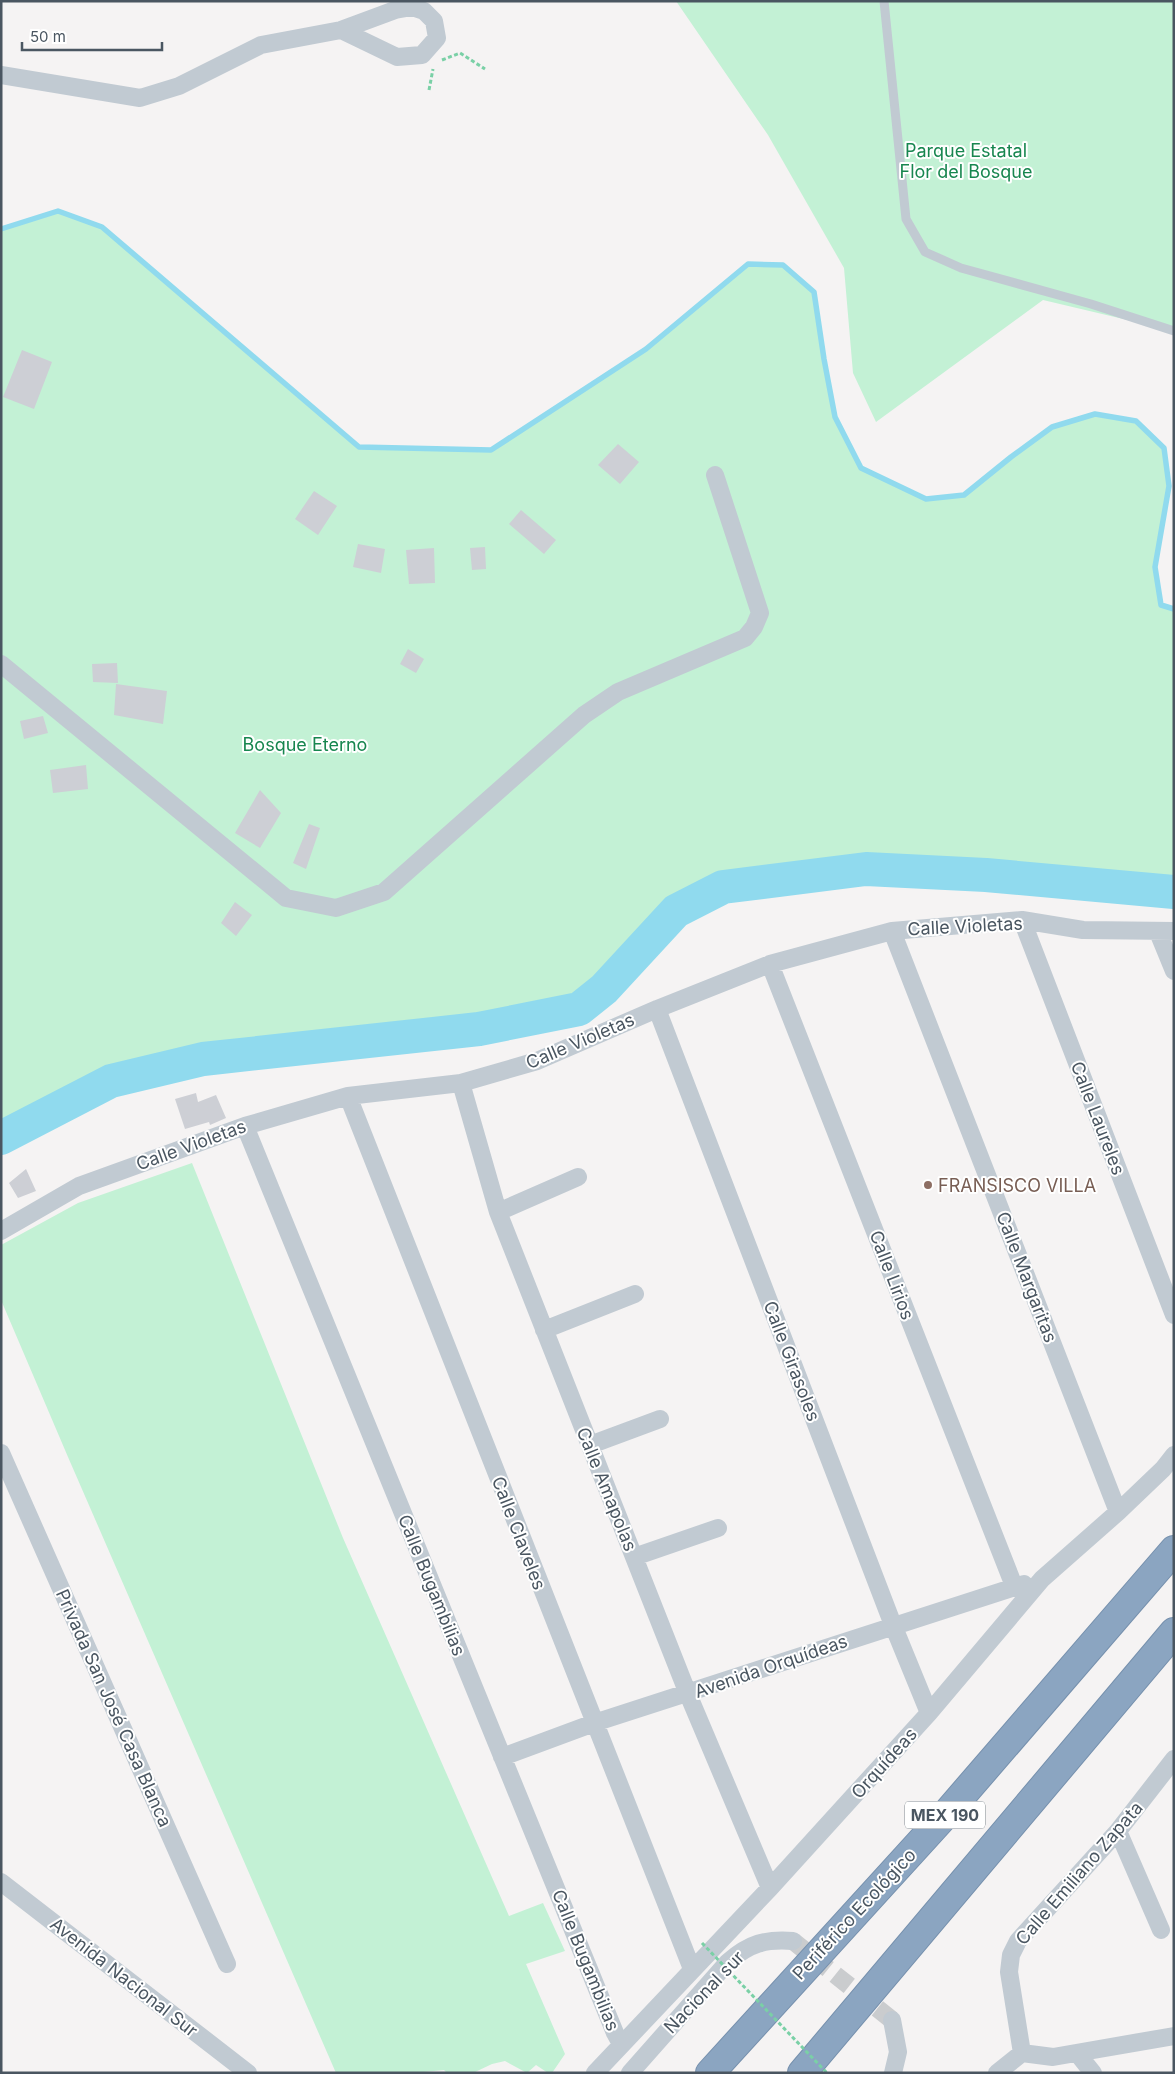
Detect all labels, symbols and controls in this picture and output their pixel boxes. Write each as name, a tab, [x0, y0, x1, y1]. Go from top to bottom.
scale bar	[22, 20, 162, 52]
text: 50 m	[30, 27, 66, 46]
park label: Parque Estatal Flor del Bosque	[900, 140, 1032, 182]
park label: Bosque Eterno	[243, 734, 367, 755]
street label: Calle Violetas	[907, 912, 1023, 940]
street label: Calle Violetas	[523, 1009, 637, 1073]
street label: Calle Laureles	[1067, 1058, 1129, 1178]
street label: Calle Violetas	[133, 1115, 249, 1175]
place label: FRANSISCO VILLA	[938, 1175, 1096, 1196]
marker: FRANSISCO VILLA	[922, 1179, 934, 1191]
street label: Calle Margaritas	[992, 1209, 1062, 1345]
street label: Calle Lirios	[865, 1227, 919, 1323]
street label: Calle Girasoles	[759, 1298, 825, 1424]
street label: Calle Amapolas	[573, 1424, 641, 1554]
street label: Calle Claveles	[488, 1473, 550, 1593]
street label: Calle Bugambilias	[394, 1511, 470, 1659]
street label: Privada San José Casa Blanca	[52, 1586, 176, 1830]
street label: Avenida Orquídeas	[692, 1630, 850, 1702]
street label: Orquídeas	[847, 1723, 921, 1803]
street label: Calle Emiliano Zapata	[1011, 1797, 1147, 1949]
road number: MEX 190	[905, 1802, 985, 1828]
street label: Periférico Ecológico	[788, 1844, 920, 1984]
street label: Calle Bugambilias	[548, 1886, 624, 2034]
street label: Avenida Nacional Sur	[46, 1913, 202, 2041]
street label: Nacional sur	[660, 1946, 749, 2037]

